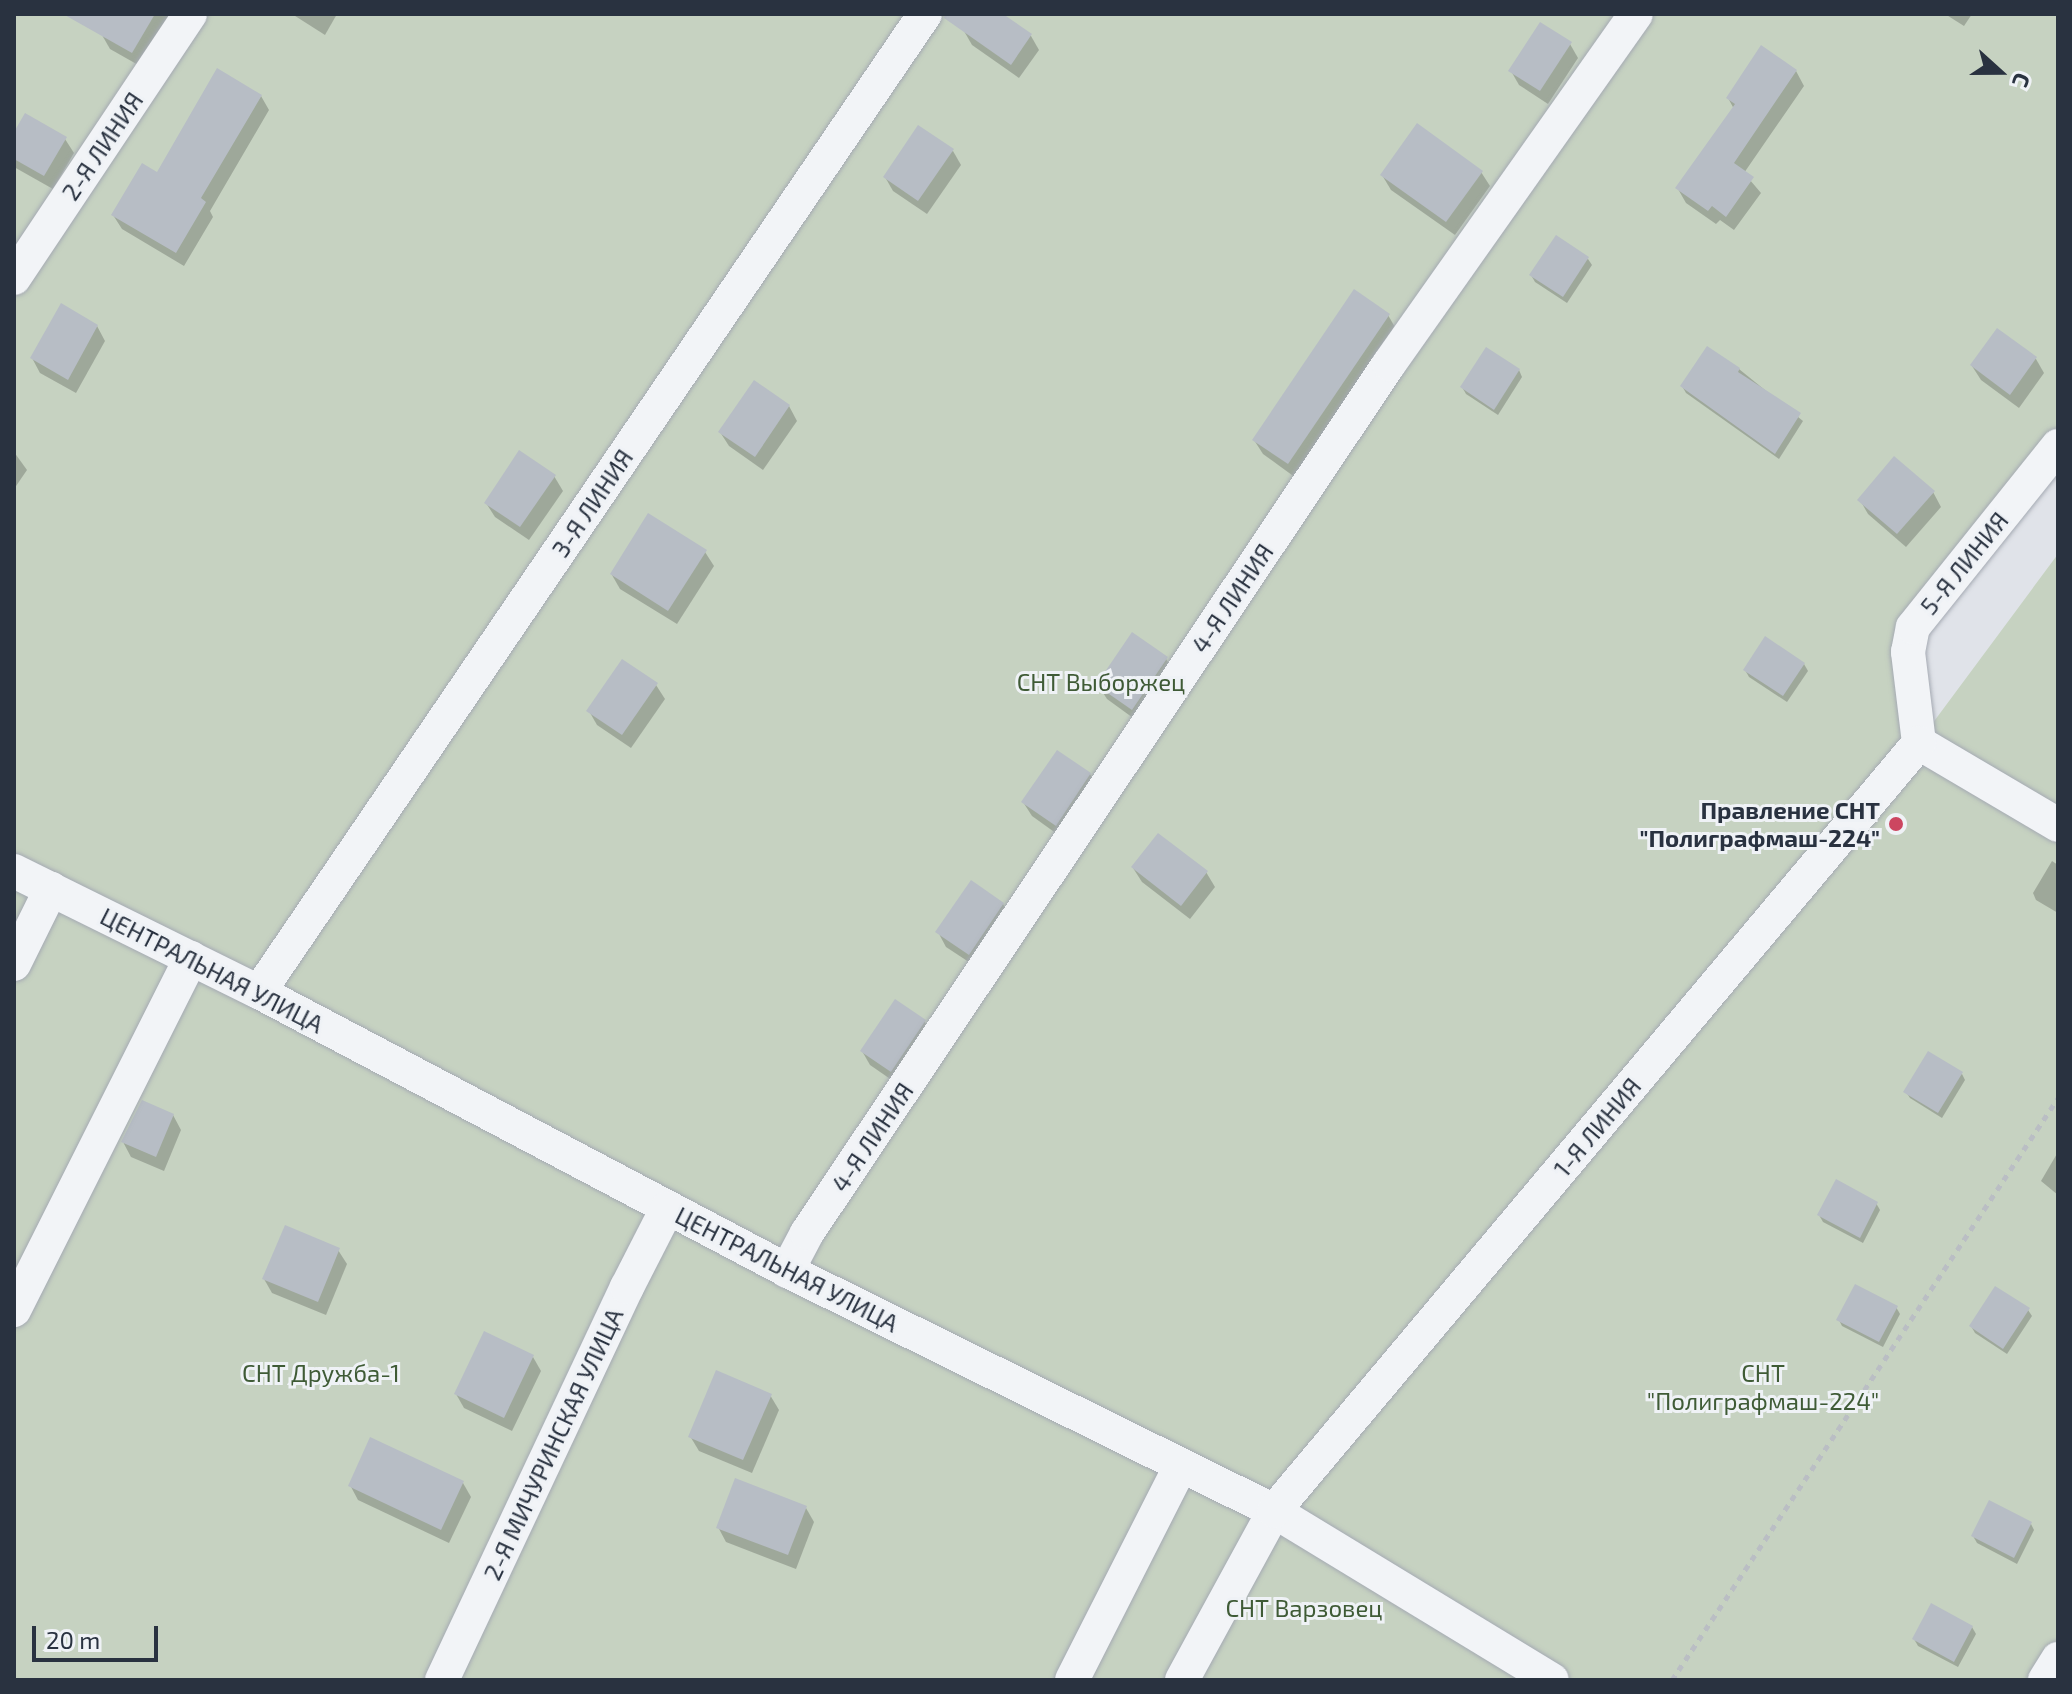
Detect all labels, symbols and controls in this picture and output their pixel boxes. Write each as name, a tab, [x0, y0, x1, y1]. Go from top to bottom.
north arrow	[1960, 32, 2040, 112]
text: С	[2008, 70, 2037, 91]
street label: 2-Я ЛИНИЯ	[55, 87, 149, 205]
street label: 3-Я ЛИНИЯ	[545, 444, 639, 562]
street label: 5-Я ЛИНИЯ	[1914, 506, 2014, 620]
street label: 4-Я ЛИНИЯ	[1185, 538, 1279, 658]
park label: СНТ Выборжец	[1017, 668, 1185, 696]
place label: Правление СНТ "Полиграфмаш-224"	[1639, 796, 1880, 852]
marker: Правление СНТ "Полиграфмаш-224"	[1887, 815, 1905, 833]
street label: ЦЕНТРАЛЬНАЯ УЛИЦА	[96, 901, 328, 1039]
street label: 1-Я ЛИНИЯ	[1547, 1072, 1647, 1182]
street label: 4-Я ЛИНИЯ	[825, 1077, 919, 1197]
street label: ЦЕНТРАЛЬНАЯ УЛИЦА	[671, 1200, 903, 1338]
street label: 2-Я МИЧУРИНСКАЯ УЛИЦА	[477, 1304, 629, 1584]
park label: СНТ Дружба-1	[242, 1359, 400, 1387]
park label: СНТ "Полиграфмаш-224"	[1647, 1359, 1879, 1415]
park label: СНТ Варзовец	[1225, 1594, 1383, 1622]
scale bar	[36, 1610, 162, 1660]
text: 20 m	[46, 1625, 100, 1654]

